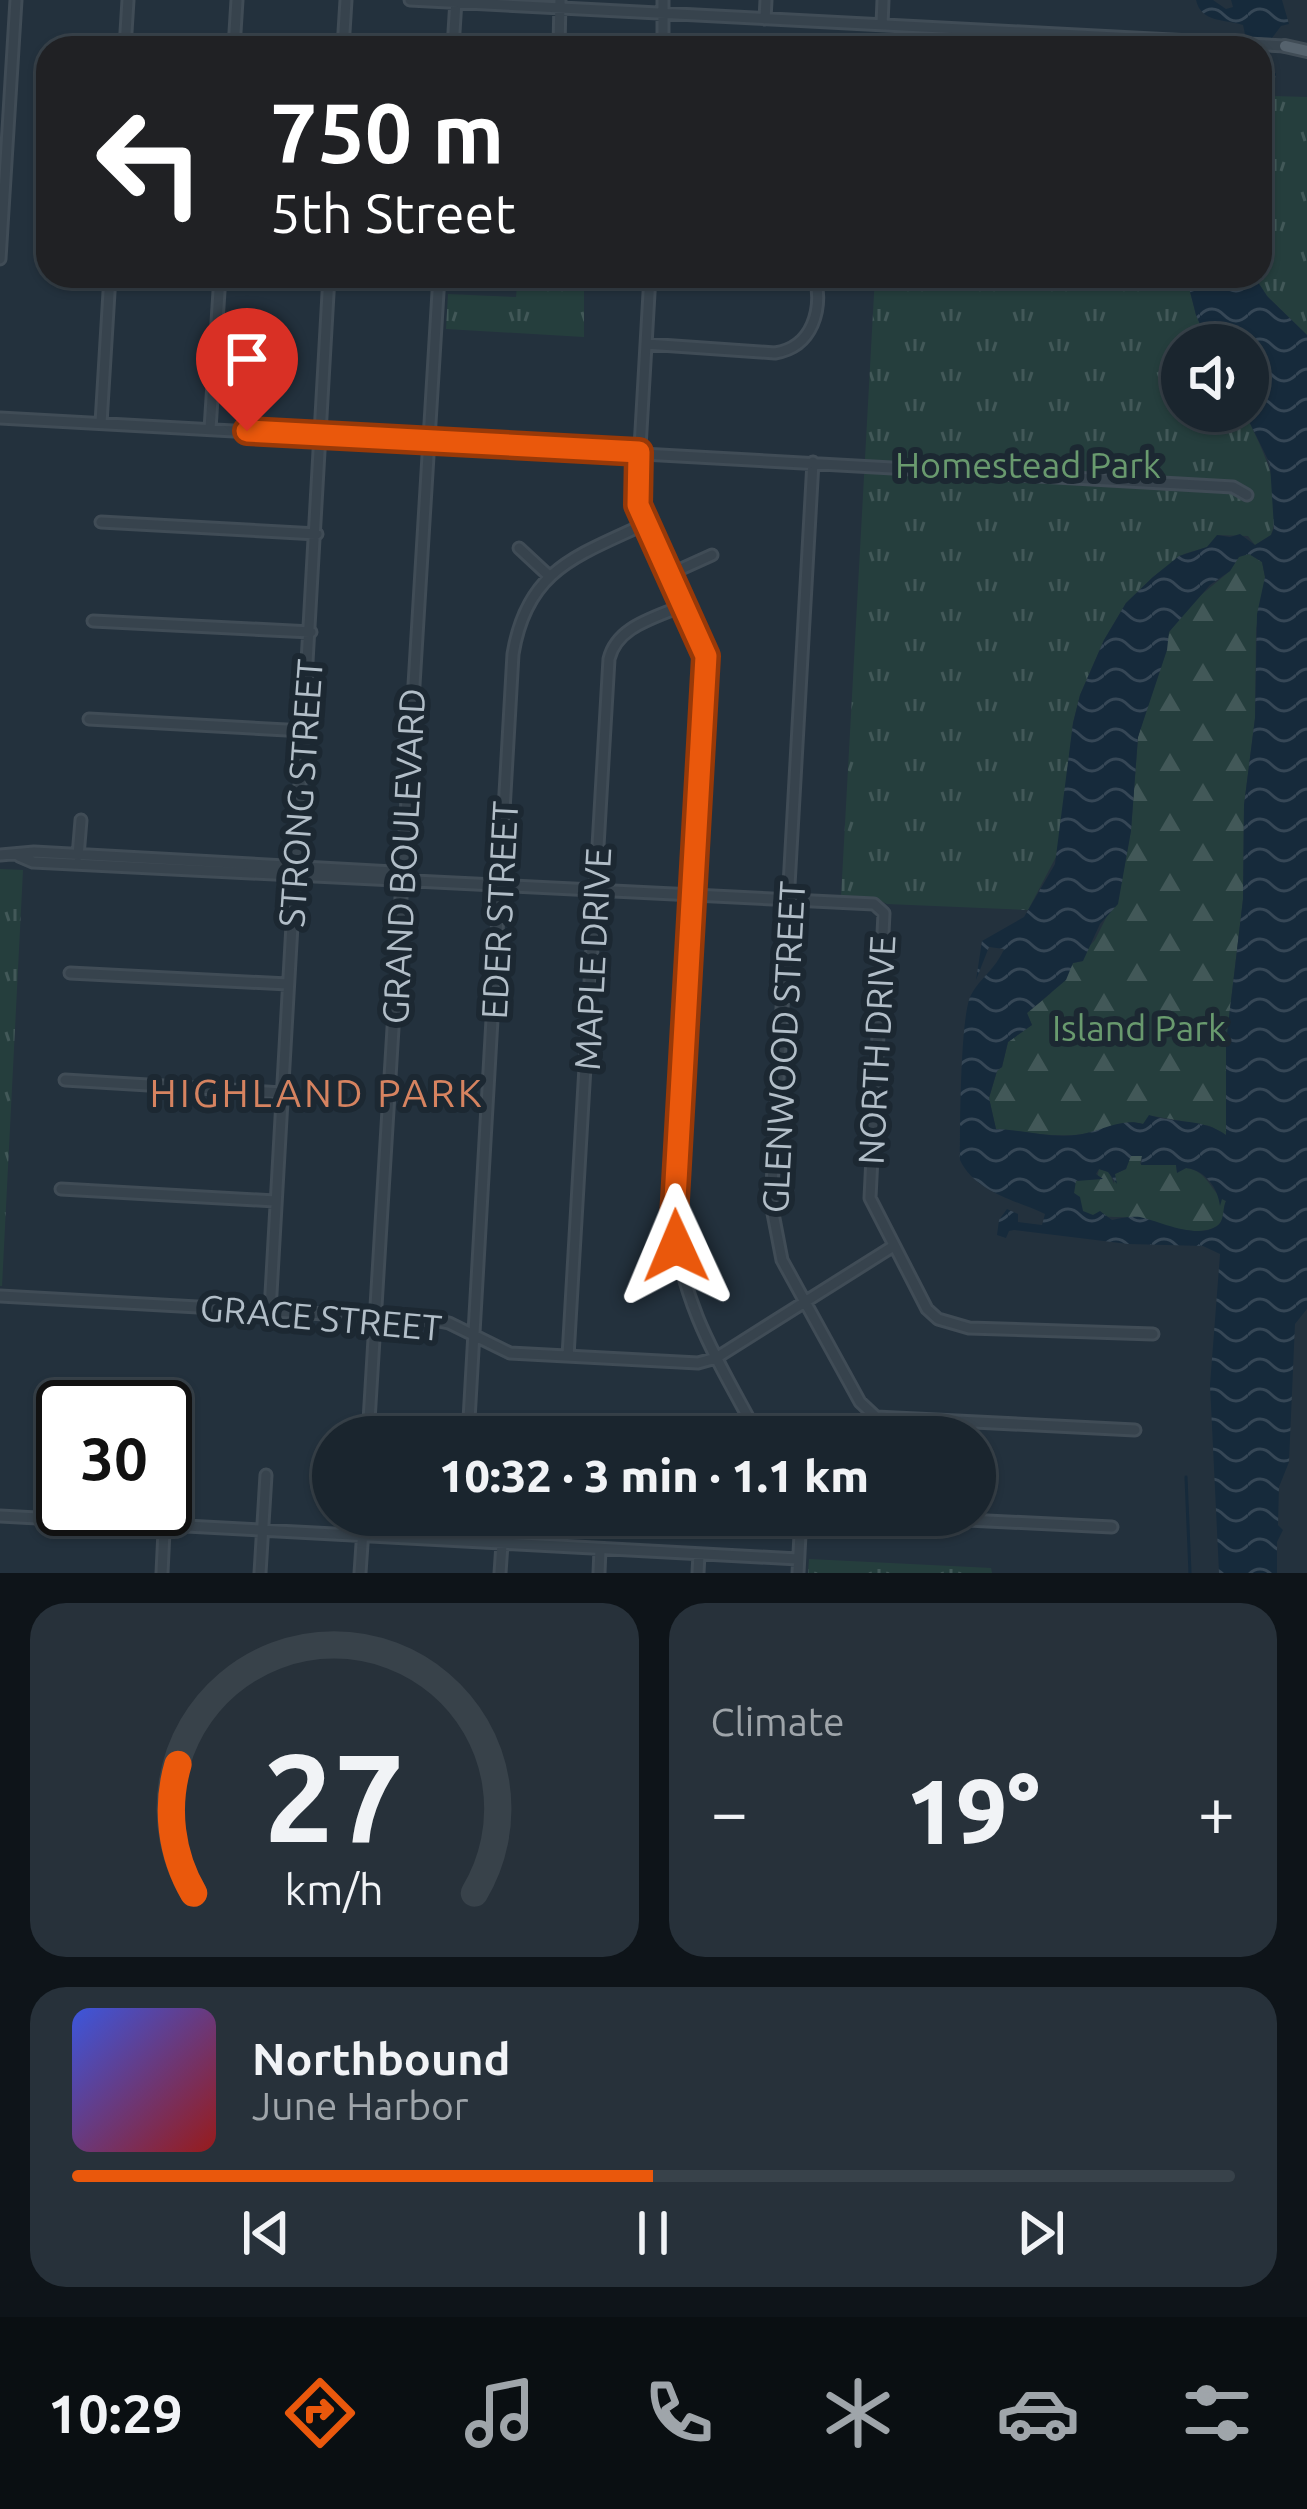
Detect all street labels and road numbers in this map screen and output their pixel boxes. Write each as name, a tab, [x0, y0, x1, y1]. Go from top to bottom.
street label: STRONG STREET	[270, 658, 330, 928]
street label: GRAND BOULEVARD	[374, 687, 432, 1025]
street label: EDER STREET	[473, 800, 525, 1020]
street label: MAPLE DRIVE	[566, 847, 618, 1071]
street label: GLENWOOD STREET	[754, 880, 812, 1214]
street label: NORTH DRIVE	[850, 934, 902, 1166]
street label: GRACE STREET	[198, 1286, 444, 1348]

